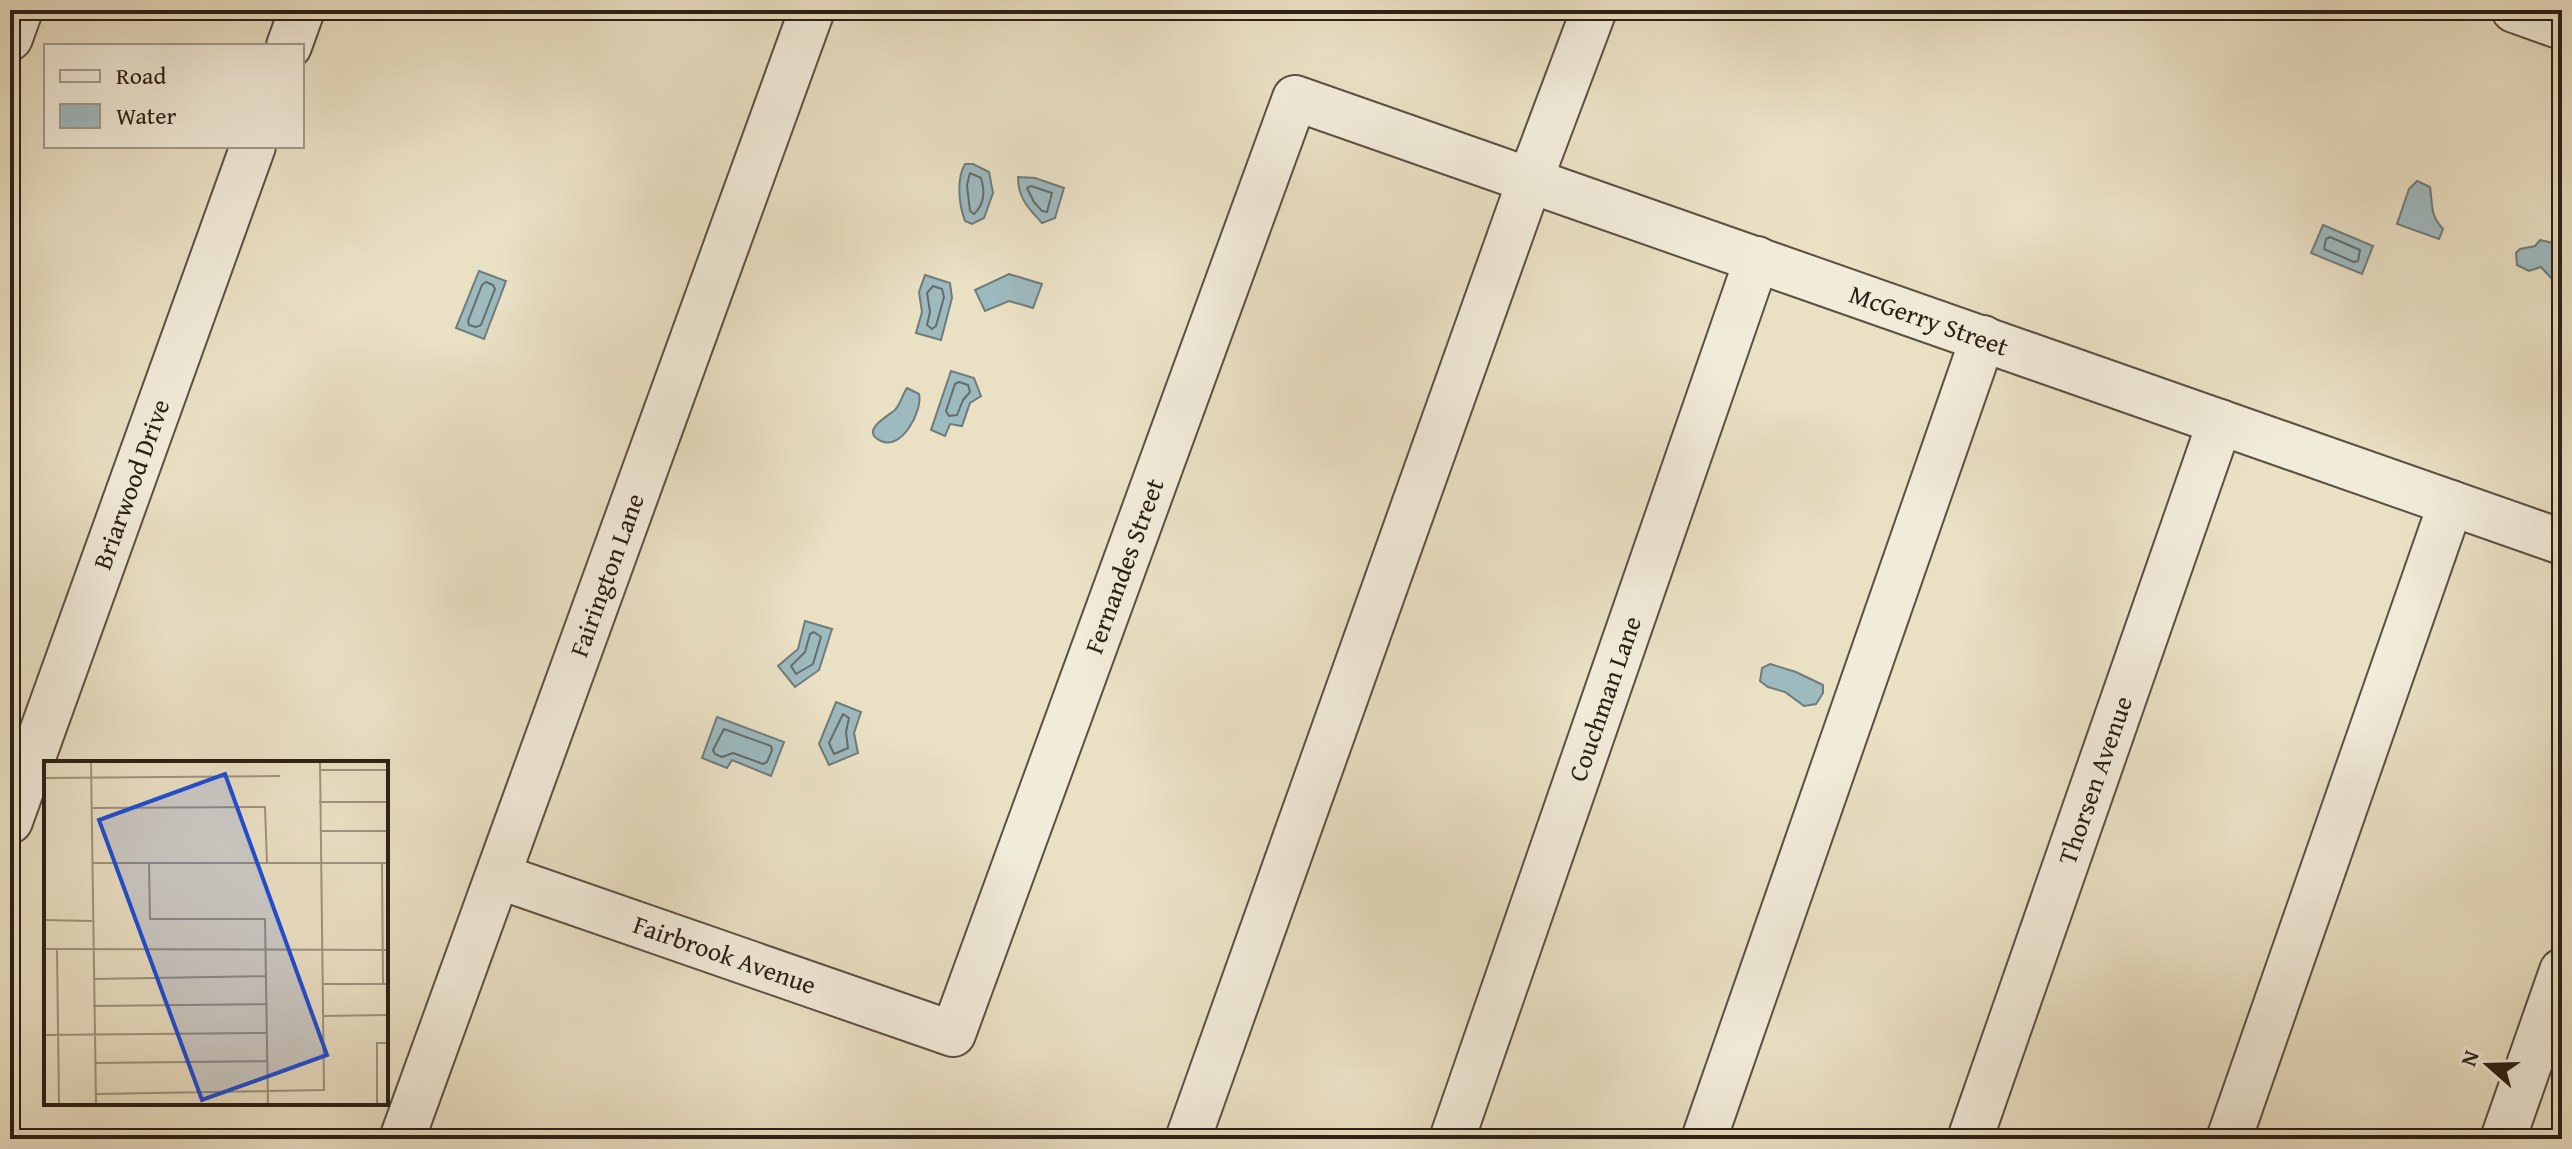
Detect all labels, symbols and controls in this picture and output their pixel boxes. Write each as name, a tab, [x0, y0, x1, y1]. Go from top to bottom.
legend	[44, 44, 304, 148]
text: Road	[116, 58, 166, 93]
text: Water	[116, 98, 177, 133]
street label: McGerry Street	[1844, 274, 2014, 366]
street label: Briarwood Drive	[82, 393, 179, 575]
street label: Fernandes Street	[1074, 473, 1173, 659]
street label: Fairington Lane	[559, 488, 654, 662]
street label: Couchman Lane	[1557, 610, 1651, 787]
street label: Thorsen Avenue	[2047, 691, 2142, 870]
inset map	[44, 761, 388, 1105]
street label: Fairbrook Avenue	[628, 904, 822, 1004]
north arrow	[2448, 1025, 2528, 1105]
text: N	[2452, 1046, 2487, 1071]

